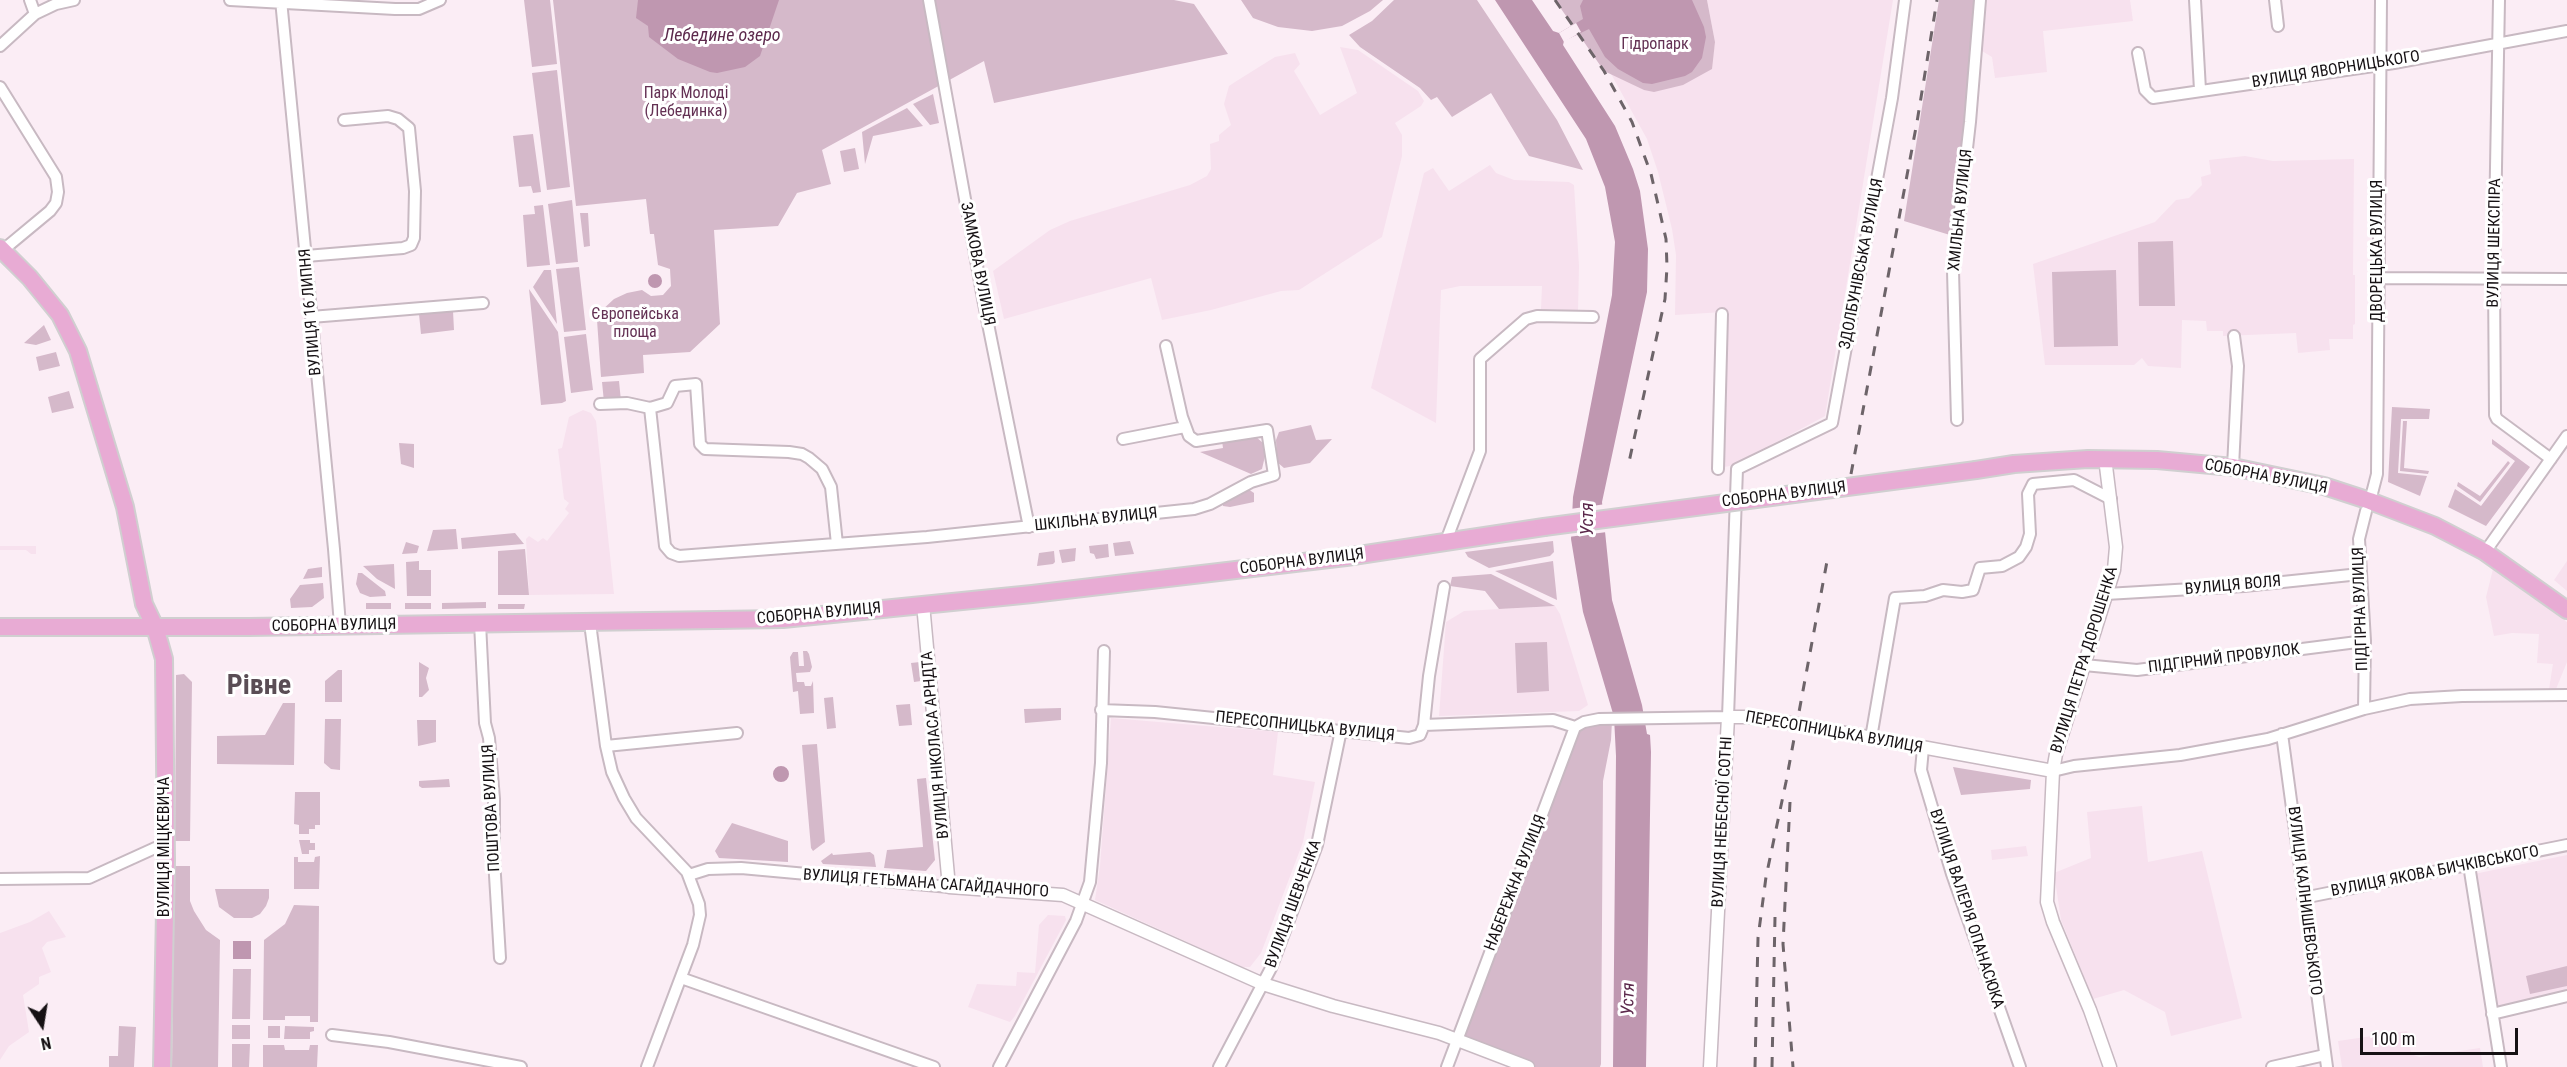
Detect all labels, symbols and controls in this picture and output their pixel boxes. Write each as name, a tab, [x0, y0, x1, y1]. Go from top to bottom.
water label: Лебедине озеро	[663, 25, 781, 47]
park label: Гідропарк	[1621, 35, 1689, 55]
street label: ВУЛИЦЯ ЯВОРНИЦЬКОГО	[2251, 47, 2421, 93]
park label: Парк Молоді (Лебединка)	[644, 84, 728, 122]
street label: ХМІЛЬНА ВУЛИЦЯ	[1945, 148, 1977, 272]
street label: ЗДОЛБУНІВСЬКА ВУЛИЦЯ	[1836, 177, 1888, 351]
street label: ВУЛИЦЯ ШЕКСПІРА	[2484, 178, 2506, 308]
street label: ДВОРЕЦЬКА ВУЛИЦЯ	[2368, 180, 2388, 322]
street label: ЗАМКОВА ВУЛИЦЯ	[956, 201, 998, 327]
street label: ВУЛИЦЯ 16 ЛИПНЯ	[296, 248, 326, 376]
park label: Європейська площа	[591, 305, 679, 343]
street label: СОБОРНА ВУЛИЦЯ	[2203, 456, 2329, 498]
street label: СОБОРНА ВУЛИЦЯ	[1721, 478, 1847, 512]
water label: Устя	[1577, 503, 1599, 535]
street label: ШКІЛЬНА ВУЛИЦЯ	[1033, 504, 1159, 536]
street label: СОБОРНА ВУЛИЦЯ	[1239, 545, 1365, 579]
street label: ПІДГІРНА ВУЛИЦЯ	[2349, 547, 2373, 671]
street label: ВУЛИЦЯ ПЕТРА ДОРОШЕНКА	[2047, 564, 2123, 756]
street label: ВУЛИЦЯ ВОЛЯ	[2184, 572, 2282, 600]
street label: СОБОРНА ВУЛИЦЯ	[756, 599, 882, 629]
street label: СОБОРНА ВУЛИЦЯ	[271, 615, 397, 637]
street label: ПІДГІРНИЙ ПРОВУЛОК	[2147, 640, 2301, 678]
street label: ВУЛИЦЯ НІКОЛАСА АРНДТА	[918, 650, 954, 840]
district label: Рівне	[227, 670, 291, 704]
street label: ПЕРЕСОПНИЦЬКА ВУЛИЦЯ	[1214, 708, 1396, 746]
street label: ПЕРЕСОПНИЦЬКА ВУЛИЦЯ	[1744, 708, 1924, 758]
street label: ВУЛИЦЯ НЕБЕСНОЇ СОТНІ	[1709, 736, 1737, 908]
street label: ПОШТОВА ВУЛИЦЯ	[479, 744, 505, 872]
street label: ВУЛИЦЯ МІЦКЕВИЧА	[155, 777, 175, 917]
street label: ВУЛИЦЯ КАЛНИШЕВСЬКОГО	[2283, 805, 2325, 997]
street label: ВУЛИЦЯ ВАЛЕРІЯ ОПАНАСЮКА	[1925, 807, 2007, 1011]
street label: НАБЕРЕЖНА ВУЛИЦЯ	[1481, 812, 1551, 954]
street label: ВУЛИЦЯ ШЕВЧЕНКА	[1262, 837, 1326, 971]
street label: ВУЛИЦЯ ЯКОВА БИЧКІВСЬКОГО	[2329, 842, 2541, 902]
street label: ВУЛИЦЯ ГЕТЬМАНА САГАЙДАЧНОГО	[802, 866, 1050, 902]
water label: Устя	[1618, 982, 1640, 1016]
north arrow	[12, 995, 72, 1055]
scale bar	[2363, 1016, 2520, 1054]
text: 100 m	[2371, 1028, 2415, 1049]
text: N	[39, 1033, 53, 1053]

